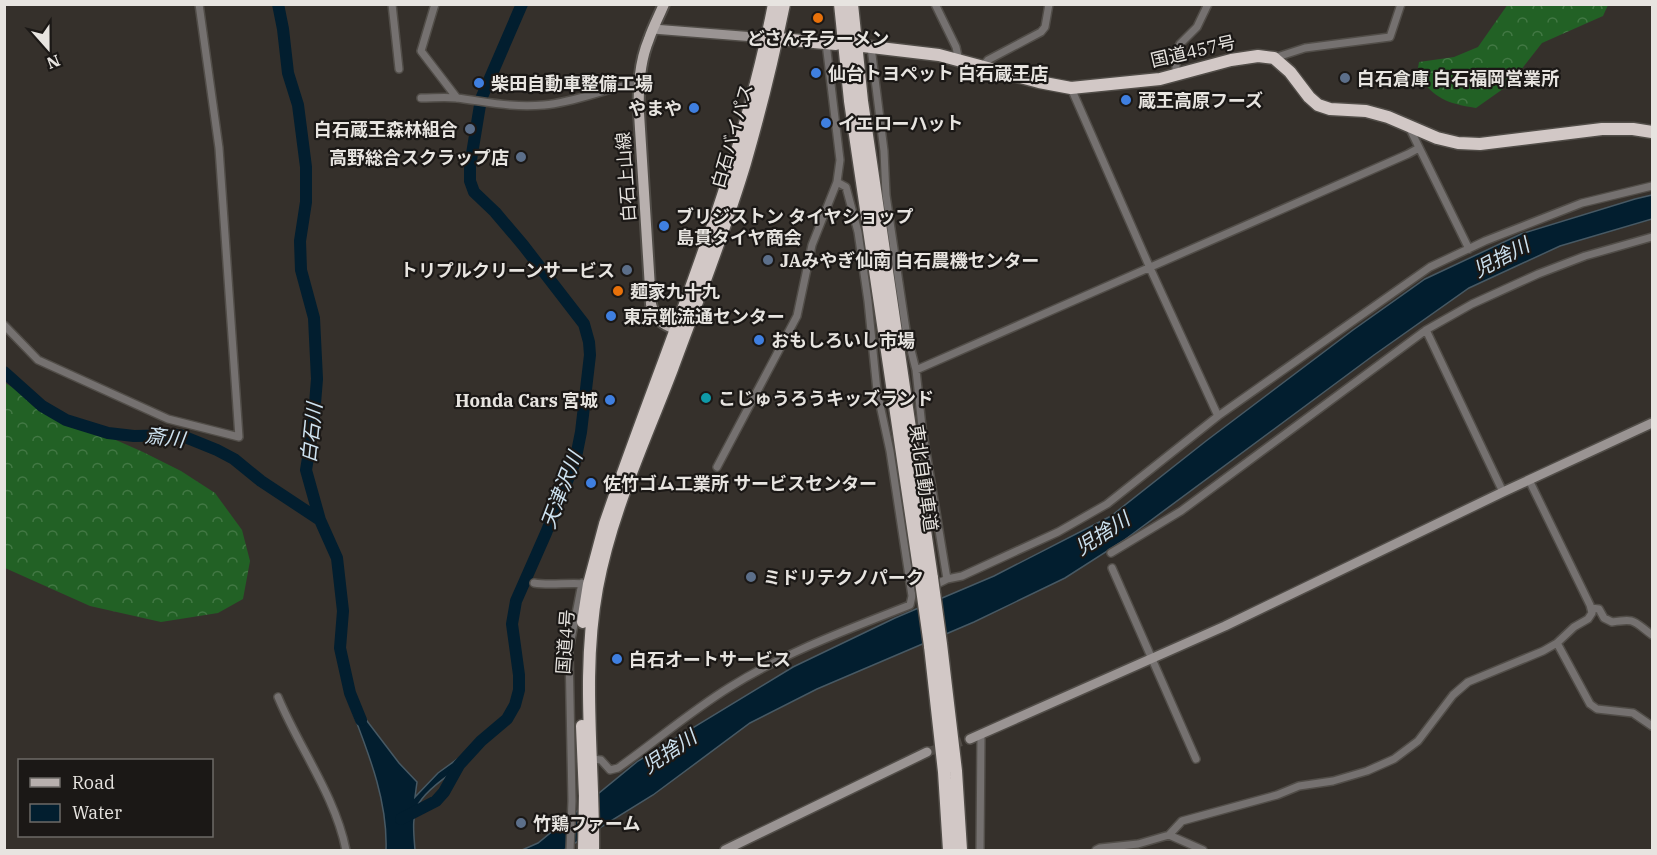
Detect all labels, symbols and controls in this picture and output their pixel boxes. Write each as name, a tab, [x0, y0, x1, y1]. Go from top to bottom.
marker: どさん子ラーメン	[811, 11, 825, 25]
north arrow	[18, 18, 78, 78]
place label: どさん子ラーメン	[747, 27, 889, 50]
street label: 国道457号	[1148, 30, 1238, 72]
text: N	[44, 50, 63, 74]
place label: 仙台トヨペット 白石蔵王店	[828, 62, 1048, 85]
marker: 仙台トヨペット 白石蔵王店	[809, 66, 823, 80]
place label: 白石倉庫 白石福岡営業所	[1357, 67, 1559, 90]
marker: 白石倉庫 白石福岡営業所	[1338, 71, 1352, 85]
place label: 柴田自動車整備工場	[491, 72, 653, 95]
marker: 柴田自動車整備工場	[472, 76, 486, 90]
street label: 白石バイパス	[706, 81, 758, 191]
place label: 蔵王高原フーズ	[1138, 89, 1263, 112]
marker: 蔵王高原フーズ	[1119, 93, 1133, 107]
place label: やまや	[628, 97, 682, 120]
marker: やまや	[687, 101, 701, 115]
place label: イエローハット	[838, 112, 963, 135]
marker: イエローハット	[819, 116, 833, 130]
place label: 白石蔵王森林組合	[314, 118, 458, 141]
marker: 白石蔵王森林組合	[463, 122, 477, 136]
street label: 白石上山線	[611, 131, 641, 223]
place label: 高野総合スクラップ店	[329, 146, 509, 169]
marker: 高野総合スクラップ店	[514, 150, 528, 164]
place label: ブリジストン タイヤショップ 島貫タイヤ商会	[676, 205, 914, 249]
marker: ブリジストン タイヤショップ 島貫タイヤ商会	[657, 219, 671, 233]
water label: 児捨川	[1468, 230, 1536, 283]
place label: JAみやぎ仙南 白石農機センター	[780, 249, 1039, 272]
marker: JAみやぎ仙南 白石農機センター	[761, 253, 775, 267]
place label: トリプルクリーンサービス	[400, 259, 615, 282]
marker: トリプルクリーンサービス	[620, 263, 634, 277]
place label: 麺家九十九	[630, 280, 720, 303]
marker: 麺家九十九	[611, 284, 625, 298]
place label: 東京靴流通センター	[623, 305, 785, 328]
marker: 東京靴流通センター	[604, 309, 618, 323]
place label: おもしろいし市場	[771, 329, 915, 352]
marker: おもしろいし市場	[752, 333, 766, 347]
place label: こじゅうろうキッズランド	[718, 387, 934, 410]
place label: Honda Cars 宮城	[455, 389, 598, 412]
marker: こじゅうろうキッズランド	[699, 391, 713, 405]
marker: Honda Cars 宮城	[603, 393, 617, 407]
water label: 白石川	[294, 400, 328, 464]
water label: 斎川	[144, 421, 188, 453]
street label: 東北自動車道	[905, 423, 943, 533]
water label: 天津沢川	[534, 446, 589, 532]
place label: 佐竹ゴム工業所 サービスセンター	[603, 472, 877, 495]
marker: 佐竹ゴム工業所 サービスセンター	[584, 476, 598, 490]
water label: 児捨川	[1069, 504, 1136, 561]
place label: ミドリテクノパーク	[763, 566, 924, 589]
marker: ミドリテクノパーク	[744, 570, 758, 584]
street label: 国道4号	[551, 609, 579, 675]
place label: 白石オートサービス	[629, 648, 791, 671]
marker: 白石オートサービス	[610, 652, 624, 666]
water label: 児捨川	[637, 722, 703, 779]
legend	[18, 759, 213, 837]
text: Road	[72, 771, 115, 794]
text: Water	[72, 801, 122, 824]
place label: 竹鶏ファーム	[533, 812, 640, 835]
marker: 竹鶏ファーム	[514, 816, 528, 830]

